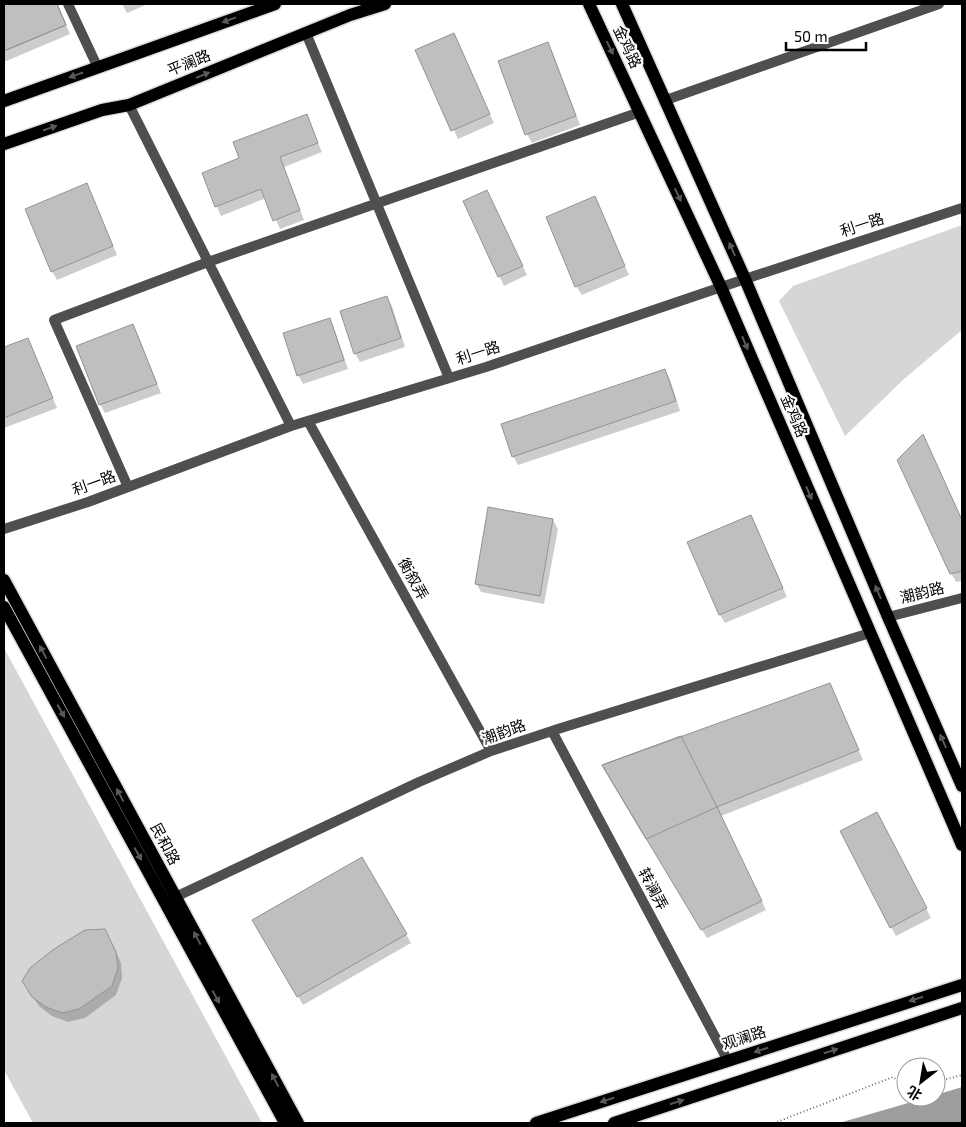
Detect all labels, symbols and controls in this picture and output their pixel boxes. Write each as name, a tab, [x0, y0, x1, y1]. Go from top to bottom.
one-way arrow	[221, 16, 236, 24]
scale bar	[786, 20, 866, 52]
street label: 金鸡路	[610, 22, 646, 71]
text: 50 m	[794, 27, 828, 45]
one-way arrow	[606, 41, 614, 55]
street label: 平澜路	[164, 45, 213, 79]
one-way arrow	[196, 71, 210, 79]
one-way arrow	[68, 72, 83, 80]
one-way arrow	[42, 124, 57, 131]
one-way arrow	[675, 188, 683, 202]
street label: 利一路	[838, 209, 886, 240]
one-way arrow	[728, 242, 736, 256]
one-way arrow	[741, 336, 749, 350]
street label: 利一路	[454, 337, 502, 368]
street label: 金鸡路	[778, 391, 812, 440]
street label: 利一路	[69, 466, 118, 498]
one-way arrow	[806, 485, 814, 500]
street label: 衡叙弄	[395, 554, 433, 603]
street label: 潮韵路	[898, 578, 946, 606]
one-way arrow	[873, 585, 881, 599]
one-way arrow	[38, 645, 47, 658]
one-way arrow	[56, 704, 65, 718]
street label: 潮韵路	[479, 715, 528, 747]
one-way arrow	[938, 734, 946, 748]
one-way arrow	[116, 787, 124, 802]
street label: 民和路	[147, 819, 184, 868]
one-way arrow	[134, 847, 142, 861]
street label: 转澜弄	[635, 864, 672, 913]
one-way arrow	[193, 931, 202, 944]
one-way arrow	[212, 989, 220, 1004]
one-way arrow	[908, 996, 923, 1004]
street label: 观澜路	[720, 1022, 768, 1053]
one-way arrow	[754, 1046, 769, 1054]
one-way arrow	[824, 1047, 839, 1055]
north arrow	[896, 1057, 946, 1107]
one-way arrow	[271, 1073, 279, 1088]
text: 北	[904, 1083, 924, 1104]
one-way arrow	[599, 1097, 614, 1104]
one-way arrow	[670, 1098, 685, 1106]

